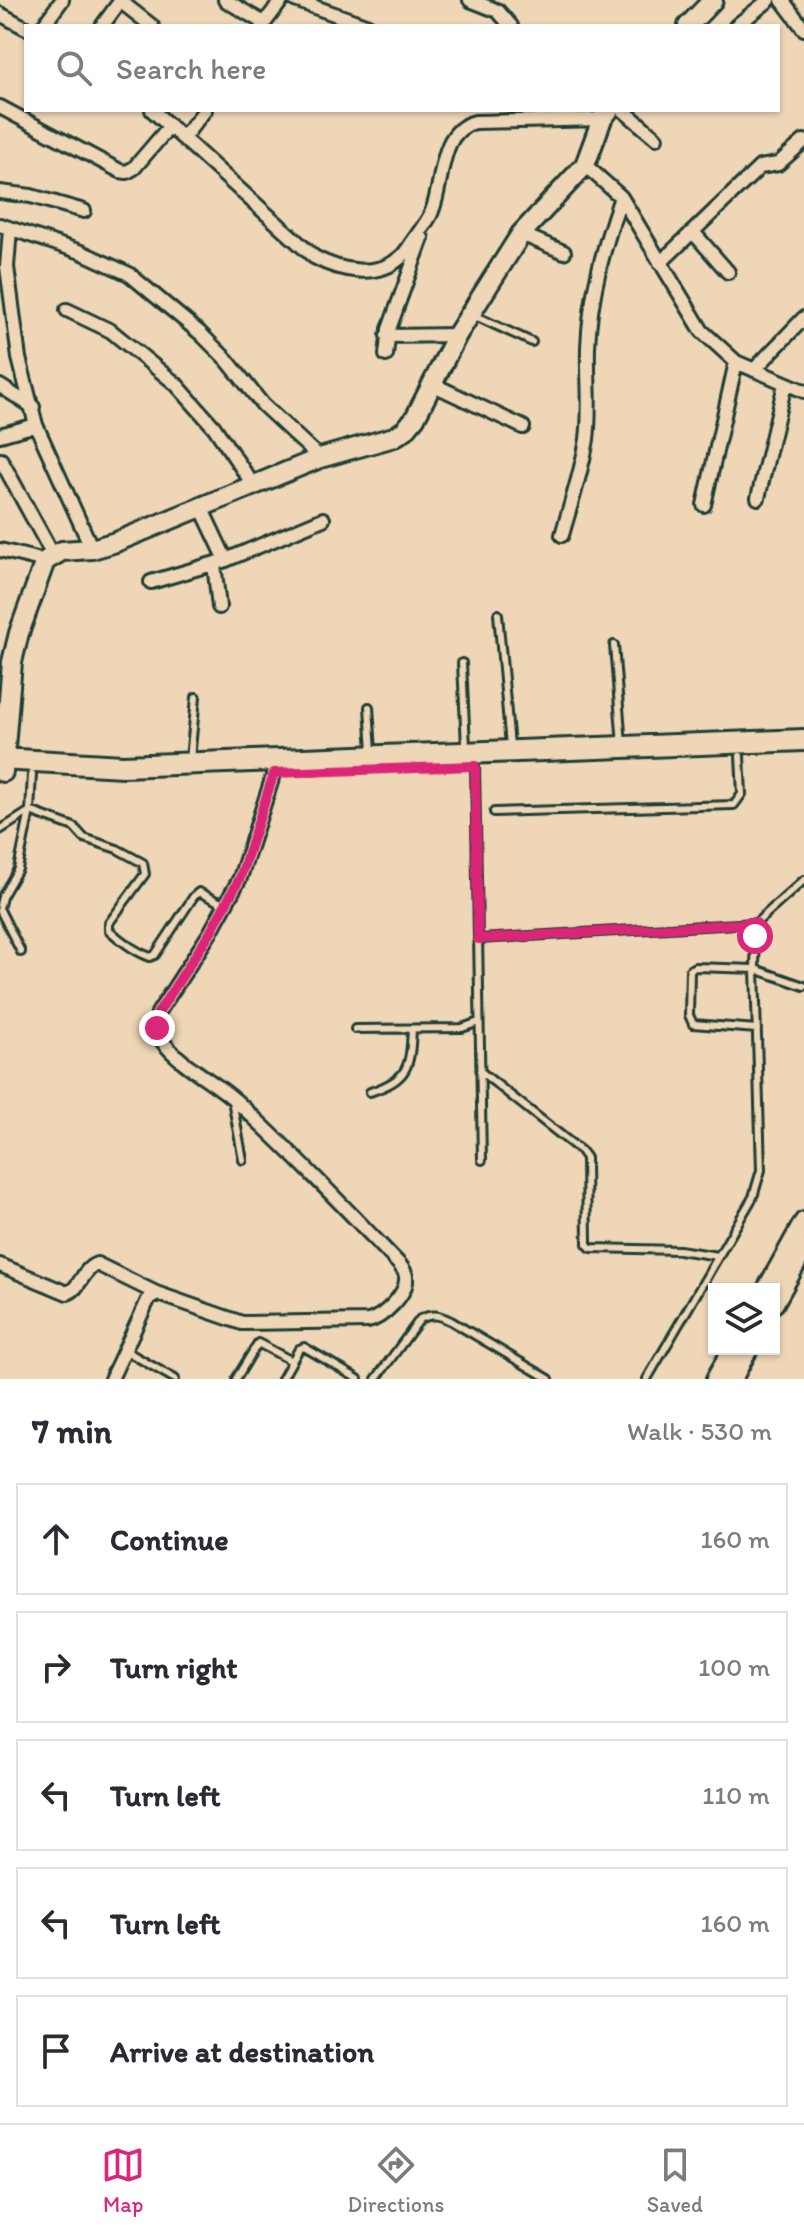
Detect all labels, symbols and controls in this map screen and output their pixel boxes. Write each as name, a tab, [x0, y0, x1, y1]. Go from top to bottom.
search box	[24, 24, 780, 112]
icon: search	[52, 46, 96, 90]
text: Search here	[116, 50, 266, 87]
route start	[737, 918, 773, 954]
route end	[139, 1010, 175, 1046]
map controls	[708, 1283, 780, 1355]
button: layers	[708, 1283, 780, 1355]
text: 7 min	[32, 1411, 112, 1452]
text: Walk · 530 m	[627, 1415, 772, 1447]
icon: ahead	[34, 1517, 78, 1561]
text: Continue	[110, 1521, 229, 1558]
text: 160 m	[700, 1523, 770, 1555]
icon: right	[34, 1645, 78, 1689]
text: Turn right	[110, 1649, 238, 1686]
text: 100 m	[698, 1651, 770, 1683]
icon: left	[34, 1773, 78, 1817]
text: Turn left	[110, 1777, 221, 1814]
text: 110 m	[702, 1779, 770, 1811]
icon: left	[34, 1901, 78, 1945]
text: Turn left	[110, 1905, 221, 1942]
text: 160 m	[700, 1907, 770, 1939]
icon: arrive	[34, 2029, 78, 2073]
text: Arrive at destination	[110, 2033, 374, 2070]
tab: Map	[101, 2143, 145, 2218]
tab: Directions	[348, 2143, 444, 2218]
tab: Saved	[647, 2143, 703, 2218]

